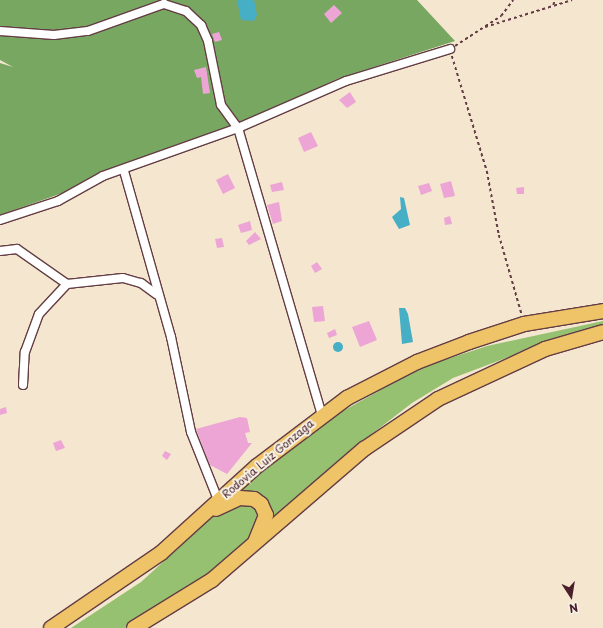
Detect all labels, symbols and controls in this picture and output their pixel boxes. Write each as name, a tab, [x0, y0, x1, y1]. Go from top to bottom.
street label: Rodovia Luiz Gonzaga	[219, 416, 317, 502]
north arrow	[551, 576, 591, 616]
text: N	[568, 599, 580, 617]

